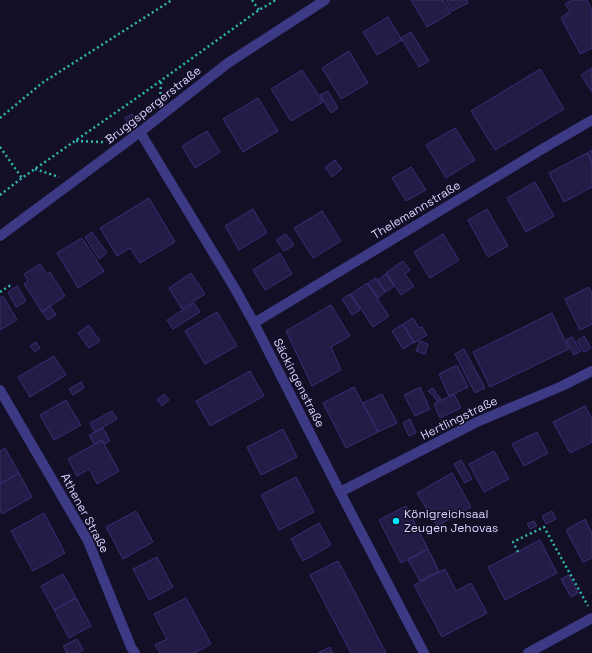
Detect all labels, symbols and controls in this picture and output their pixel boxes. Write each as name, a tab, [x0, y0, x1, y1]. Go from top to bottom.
street label: Bruggspergerstraße	[102, 63, 204, 147]
street label: Thelemannstraße	[369, 177, 463, 243]
street label: Säckingenstraße	[270, 336, 328, 430]
street label: Hertlingstraße	[418, 393, 500, 443]
street label: Athener Straße	[57, 470, 113, 556]
place label: Königreichsaal Zeugen Jehovas	[404, 506, 498, 536]
marker: Königreichsaal Zeugen Jehovas	[391, 516, 401, 526]

